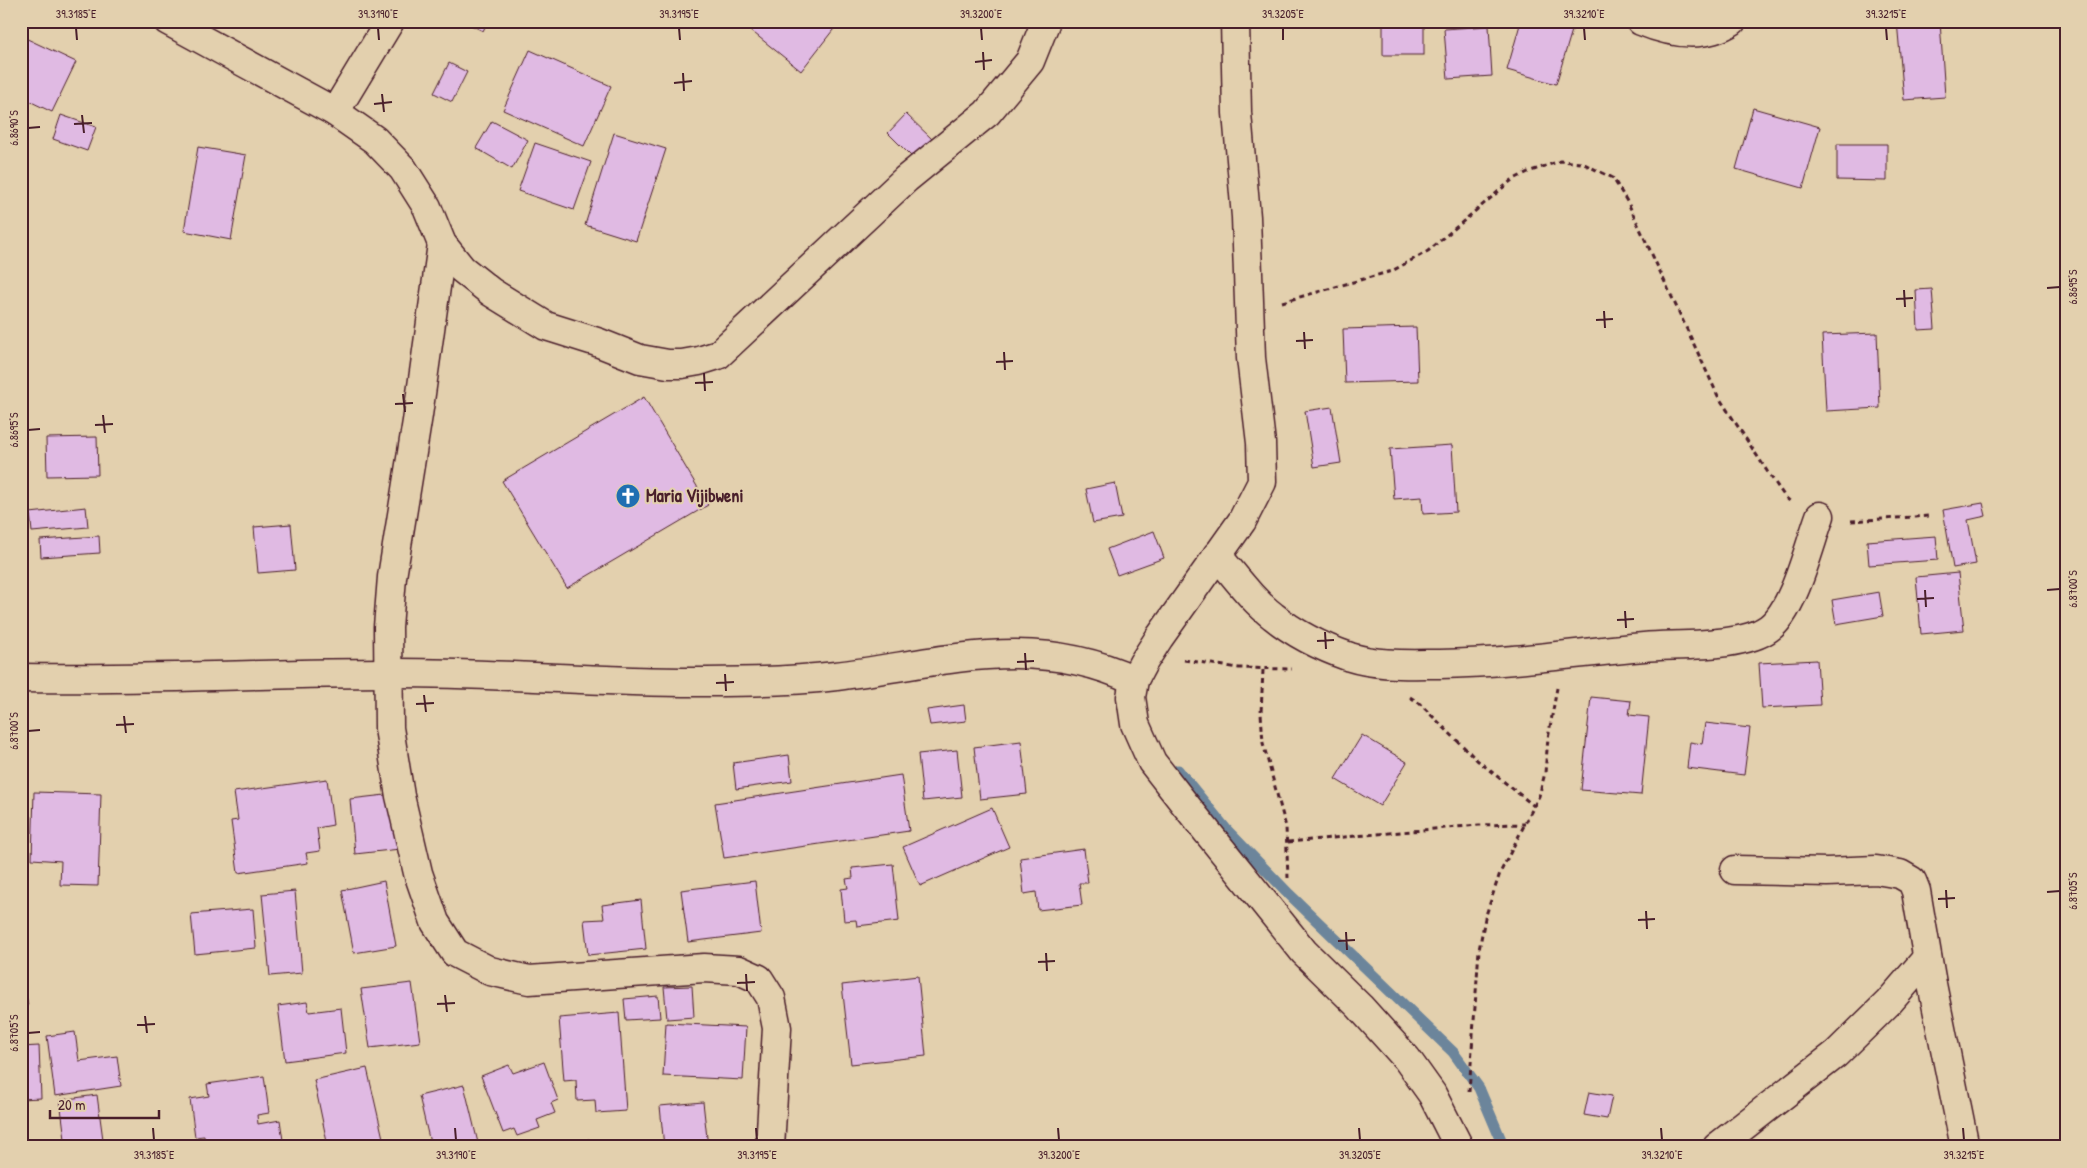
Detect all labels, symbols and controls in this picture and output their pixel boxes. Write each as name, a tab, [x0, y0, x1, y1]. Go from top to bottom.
text: 39.3185°E	[56, 5, 97, 22]
text: 39.3190°E	[358, 5, 399, 22]
text: 39.3195°E	[659, 5, 700, 22]
text: 39.3200°E	[960, 5, 1003, 22]
text: 39.3205°E	[1262, 5, 1305, 22]
text: 39.3210°E	[1563, 5, 1605, 22]
text: 39.3215°E	[1866, 5, 1907, 22]
text: 6.8690°S	[5, 110, 22, 146]
text: 6.8695°S	[2064, 269, 2081, 305]
text: 6.8695°S	[5, 412, 22, 448]
church icon: Maria Vijibweni	[615, 483, 641, 509]
place label: Maria Vijibweni	[646, 483, 743, 508]
text: 6.8700°S	[2064, 570, 2081, 608]
text: 6.8700°S	[5, 712, 22, 750]
text: 6.8705°S	[2064, 872, 2081, 910]
text: 6.8705°S	[5, 1014, 22, 1052]
scale bar	[50, 1088, 159, 1120]
text: 20 m	[58, 1094, 85, 1115]
text: 39.3185°E	[134, 1146, 175, 1163]
text: 39.3190°E	[436, 1146, 477, 1163]
text: 39.3195°E	[737, 1146, 778, 1163]
text: 39.3200°E	[1038, 1146, 1081, 1163]
text: 39.3205°E	[1339, 1146, 1382, 1163]
text: 39.3210°E	[1641, 1146, 1683, 1163]
text: 39.3215°E	[1944, 1146, 1985, 1163]

